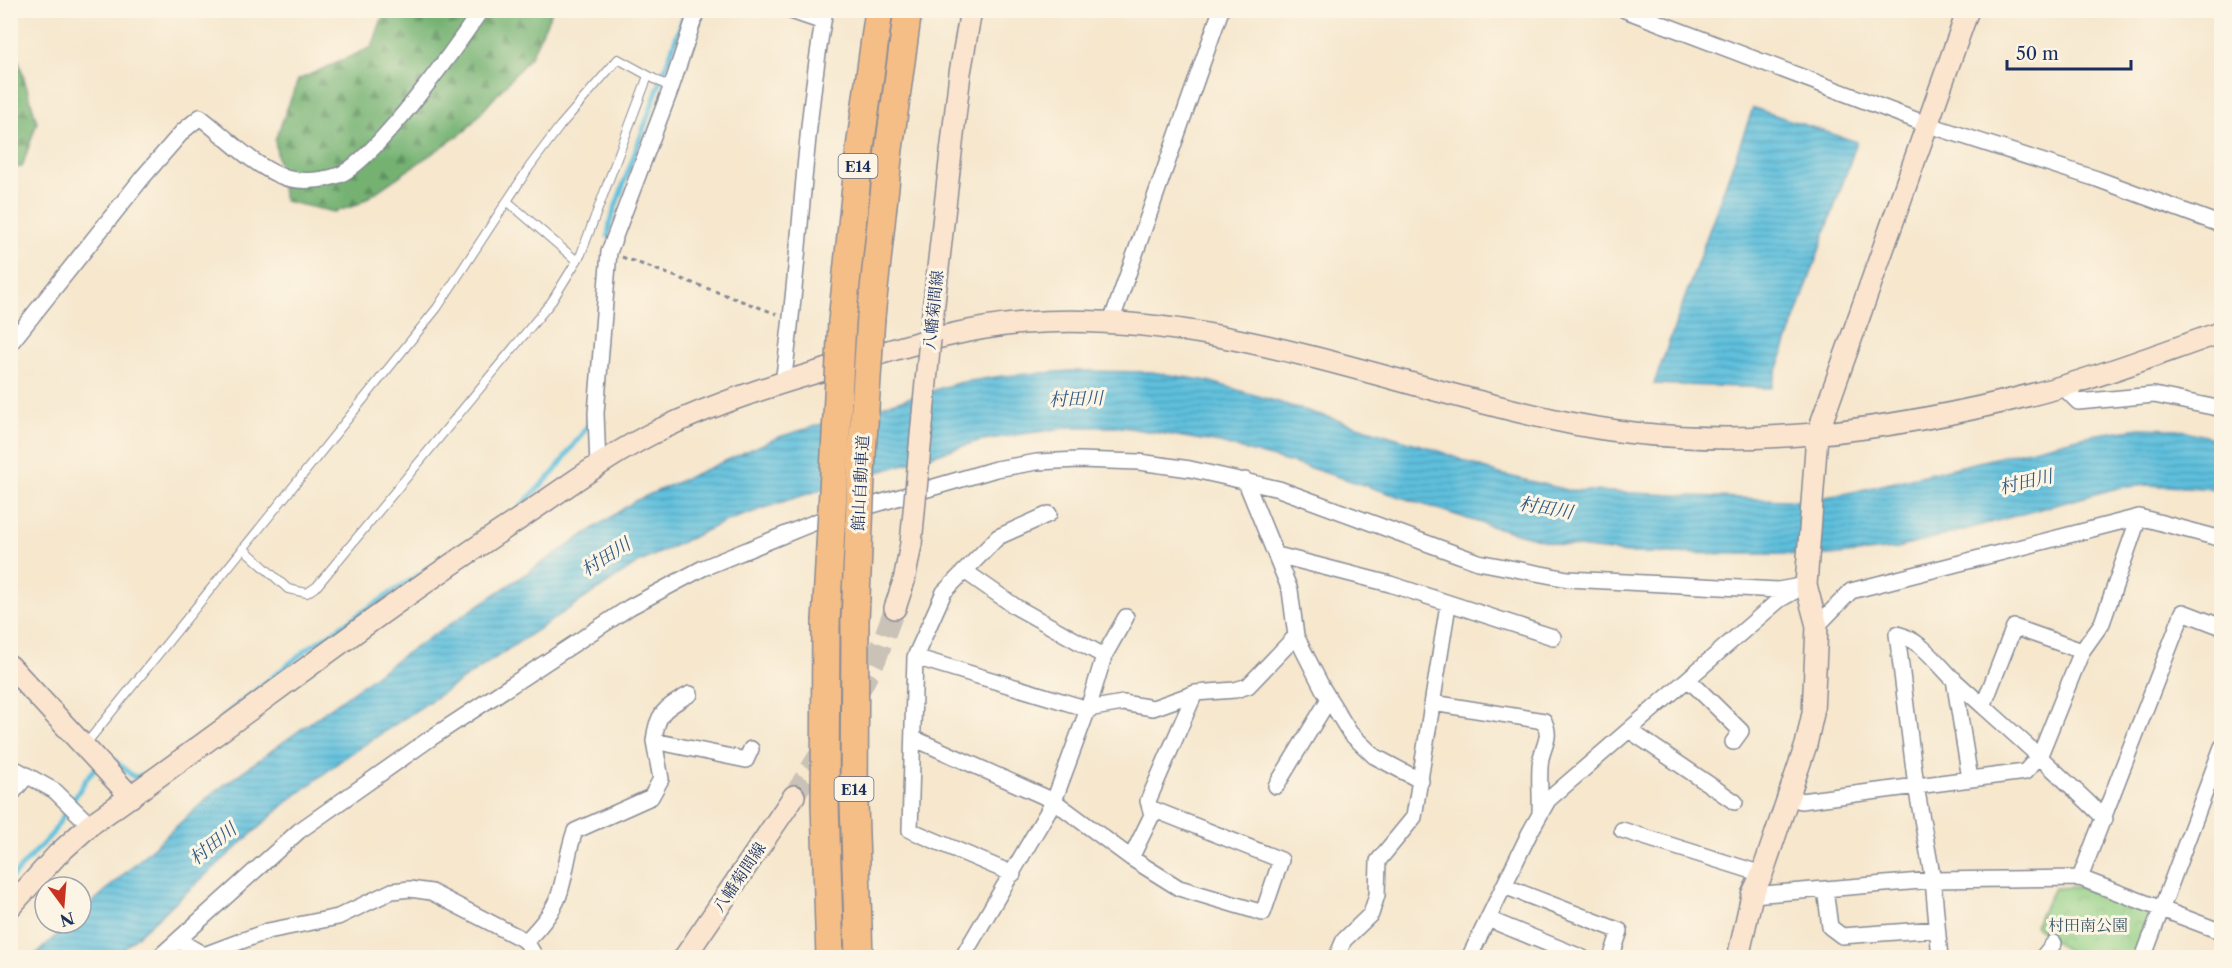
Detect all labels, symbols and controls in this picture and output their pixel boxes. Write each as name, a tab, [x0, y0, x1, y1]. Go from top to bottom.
scale bar	[2007, 33, 2132, 71]
text: 50 m	[2016, 43, 2059, 65]
road number: E14	[838, 154, 878, 178]
street label: 八幡菊間線	[919, 269, 947, 351]
water label: 村田川	[1049, 387, 1105, 411]
street label: 館山自動車道	[848, 435, 872, 531]
water label: 村田川	[1997, 465, 2057, 499]
water label: 村田川	[1518, 492, 1576, 524]
water label: 村田川	[577, 532, 636, 581]
road number: E14	[834, 777, 874, 801]
water label: 村田川	[185, 817, 242, 870]
street label: 八幡菊間線	[708, 838, 770, 916]
north arrow	[33, 875, 93, 935]
text: N	[58, 908, 77, 931]
park label: 村田南公園	[2048, 915, 2128, 935]

